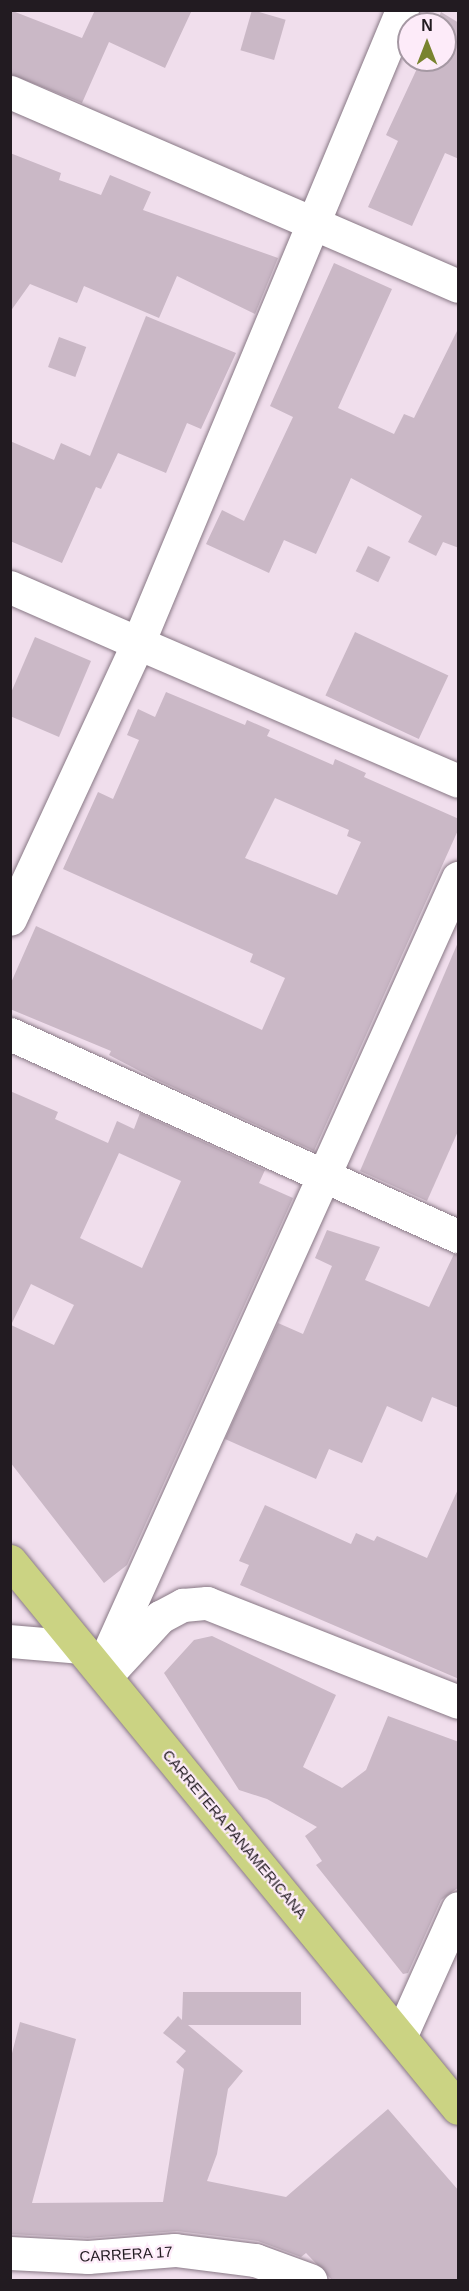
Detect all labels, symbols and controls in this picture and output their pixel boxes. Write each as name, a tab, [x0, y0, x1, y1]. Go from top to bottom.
north arrow	[397, 12, 457, 72]
text: N	[421, 17, 433, 34]
street label: CARRETERA PANAMERICANA	[159, 1746, 311, 1922]
street label: CARRERA 17	[78, 2243, 174, 2265]

